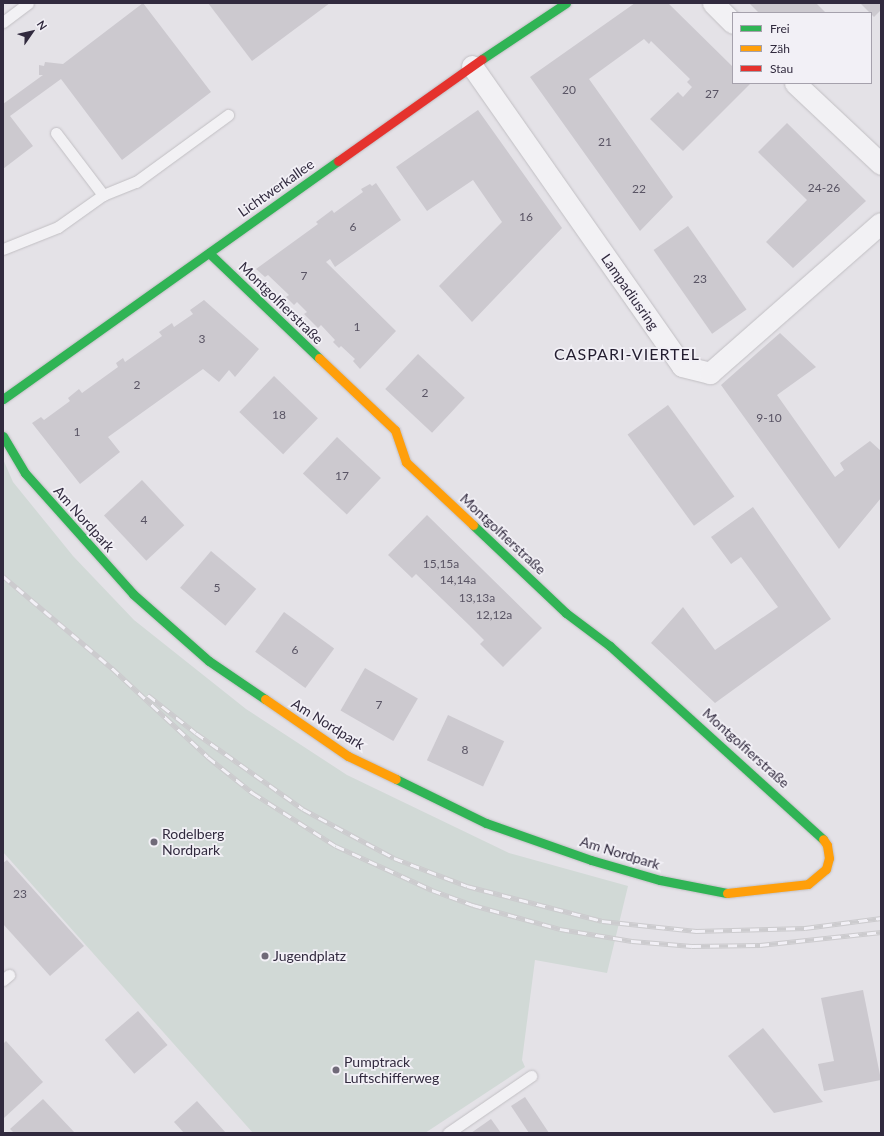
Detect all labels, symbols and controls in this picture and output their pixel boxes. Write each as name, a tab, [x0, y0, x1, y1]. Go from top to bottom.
north arrow	[12, 12, 52, 52]
legend	[732, 12, 872, 84]
text: N	[35, 18, 50, 32]
text: Frei	[770, 21, 790, 36]
text: Zäh	[770, 41, 790, 56]
text: Stau	[770, 61, 793, 76]
house number: 20	[562, 83, 576, 97]
house number: 27	[705, 87, 719, 101]
house number: 21	[598, 135, 612, 149]
street label: Lichtwerkallee	[235, 156, 317, 220]
house number: 24-26	[808, 181, 840, 195]
house number: 22	[632, 182, 646, 196]
house number: 16	[519, 210, 533, 224]
house number: 6	[350, 220, 356, 234]
street label: Lampadiusring	[598, 251, 662, 333]
street label: Montgolfierstraße	[235, 258, 327, 348]
house number: 7	[301, 269, 307, 283]
house number: 23	[693, 272, 707, 286]
house number: 1	[354, 320, 360, 334]
house number: 3	[199, 332, 205, 346]
district label: CASPARI-VIERTEL	[554, 344, 700, 364]
house number: 2	[134, 378, 140, 392]
house number: 2	[422, 386, 428, 400]
house number: 18	[272, 408, 286, 422]
house number: 9-10	[756, 411, 782, 425]
house number: 1	[74, 425, 80, 439]
house number: 17	[335, 469, 349, 483]
street label: Am Nordpark	[50, 483, 118, 555]
street label: Montgolfierstraße	[457, 490, 549, 578]
house number: 4	[141, 513, 147, 527]
house number: 15,15a	[423, 557, 459, 571]
house number: 14,14a	[440, 573, 476, 587]
house number: 5	[214, 581, 220, 595]
house number: 13,13a	[459, 591, 495, 605]
house number: 12,12a	[476, 608, 512, 622]
house number: 6	[292, 643, 298, 657]
street label: Am Nordpark	[289, 695, 367, 753]
house number: 7	[376, 698, 382, 712]
street label: Montgolfierstraße	[699, 705, 793, 791]
house number: 8	[462, 743, 468, 757]
place label: Rodelberg Nordpark	[162, 826, 224, 858]
street label: Am Nordpark	[578, 833, 662, 873]
marker: Rodelberg Nordpark	[149, 837, 159, 847]
house number: 23	[13, 887, 27, 901]
place label: Jugendplatz	[273, 948, 346, 964]
marker: Jugendplatz	[260, 951, 270, 961]
place label: Pumptrack Luftschifferweg	[344, 1054, 439, 1086]
marker: Pumptrack Luftschifferweg	[331, 1065, 341, 1075]

